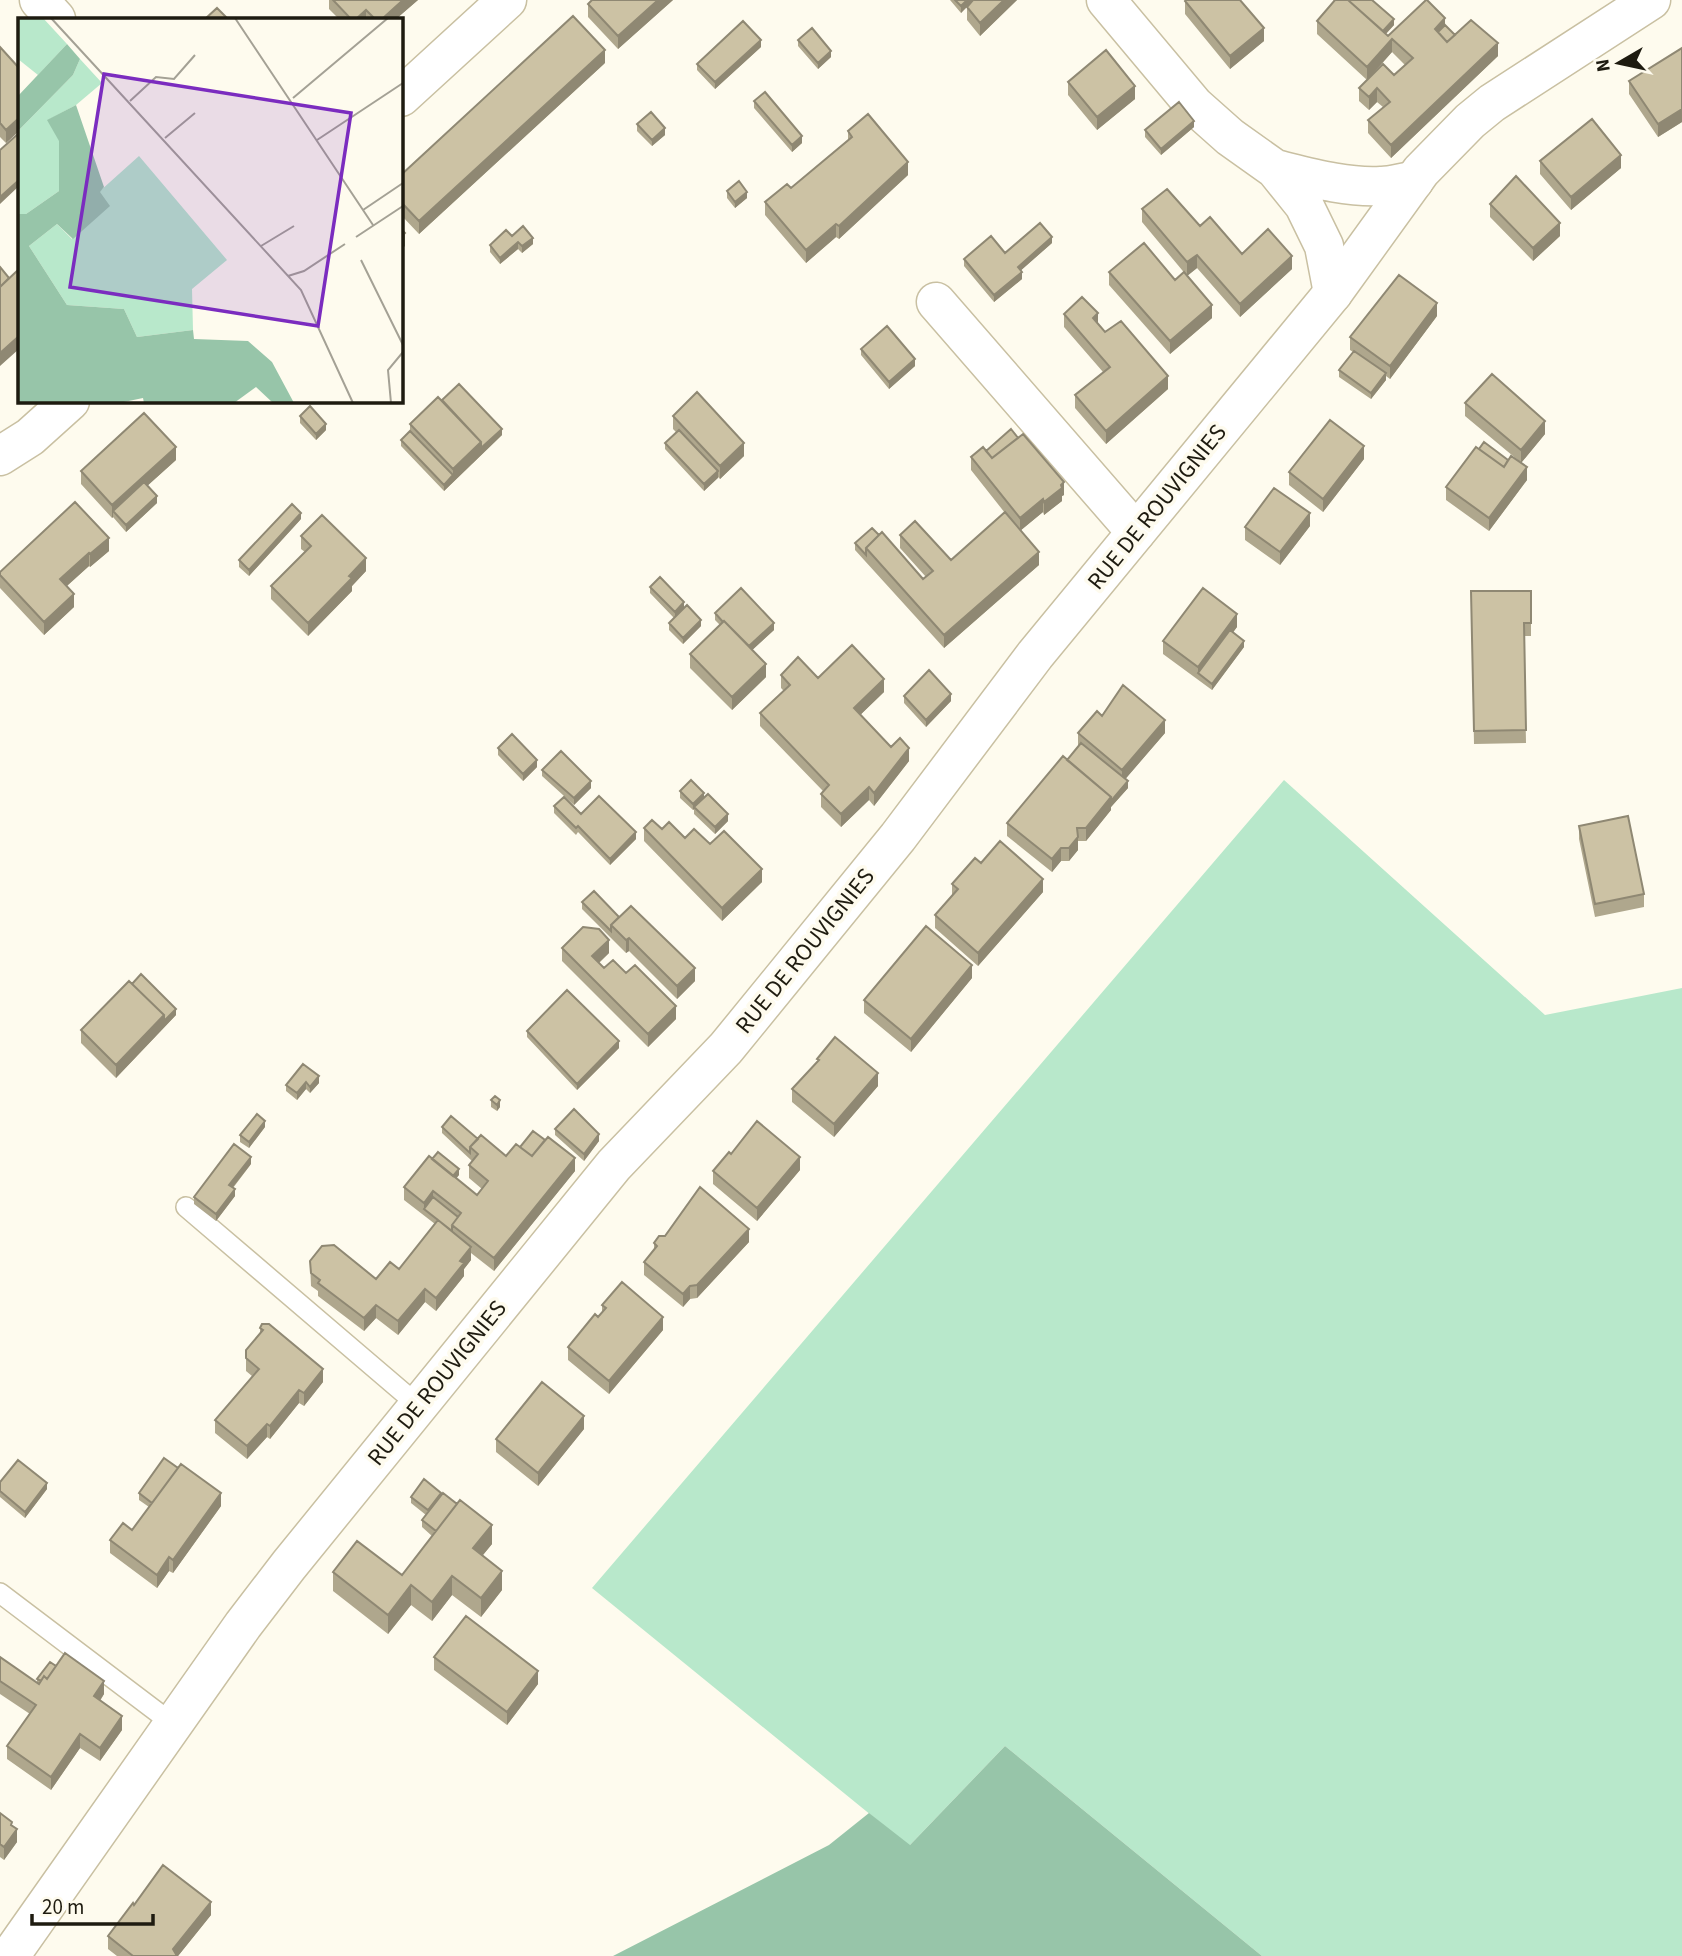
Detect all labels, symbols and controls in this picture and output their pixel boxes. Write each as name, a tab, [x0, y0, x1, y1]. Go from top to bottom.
inset map	[18, 18, 402, 402]
north arrow	[1584, 28, 1654, 98]
text: N	[1589, 57, 1618, 74]
street label: RUE DE ROUVIGNIES	[1079, 416, 1235, 598]
street label: RUE DE ROUVIGNIES	[727, 860, 883, 1042]
street label: RUE DE ROUVIGNIES	[359, 1292, 515, 1474]
scale bar	[32, 1882, 152, 1926]
text: 20 m	[42, 1892, 84, 1922]

